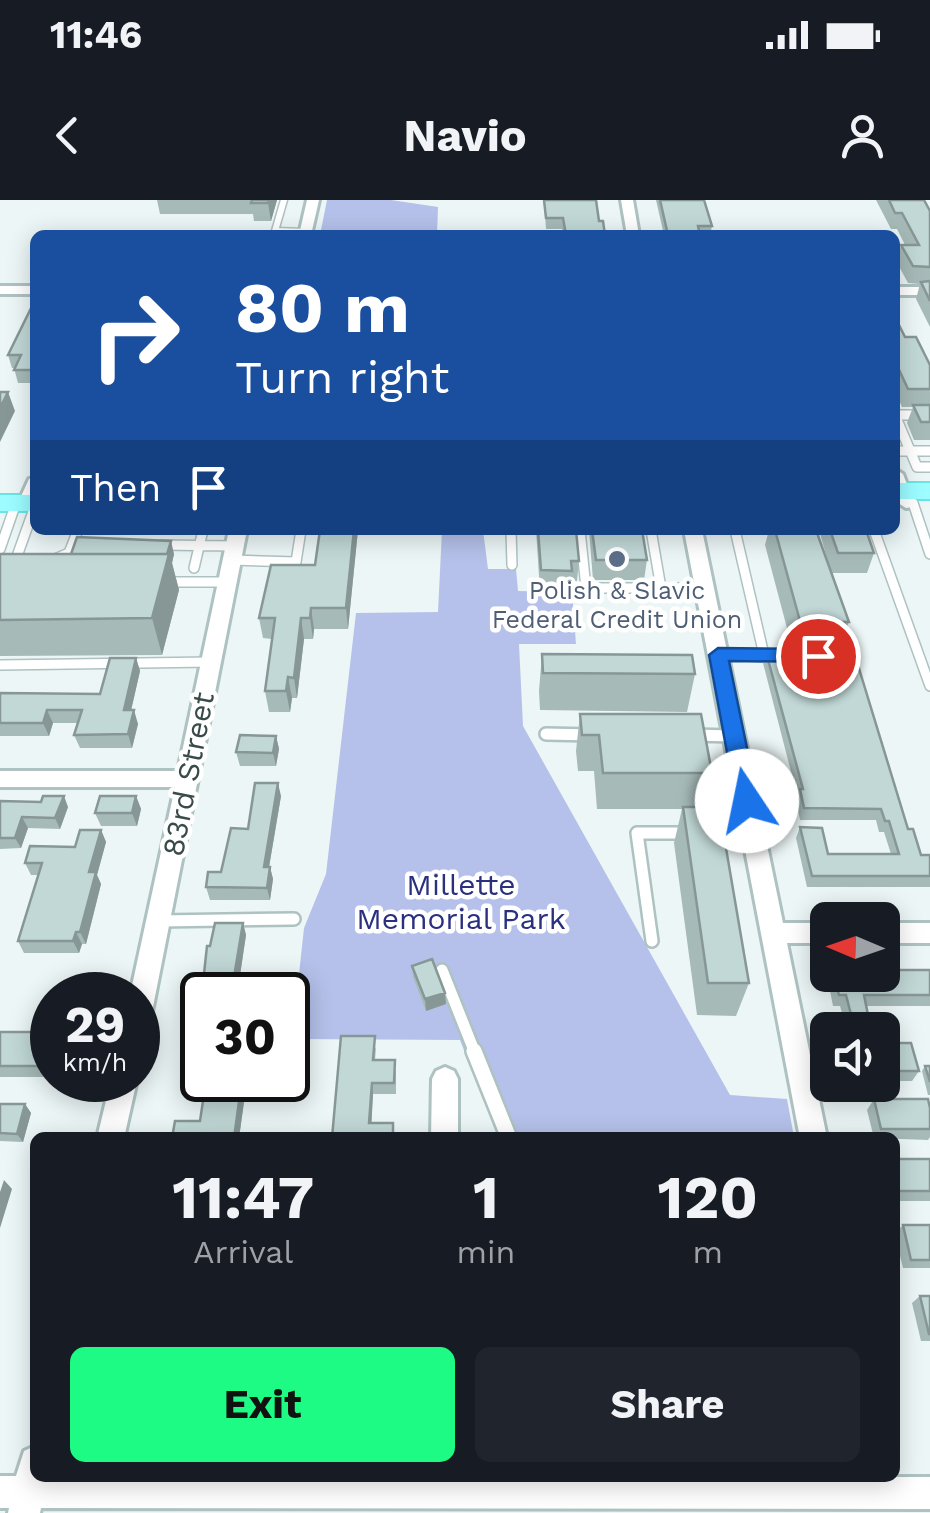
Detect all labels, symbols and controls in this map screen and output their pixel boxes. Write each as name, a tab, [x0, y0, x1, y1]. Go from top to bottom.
text: 11:46	[50, 13, 142, 57]
icon: back	[40, 108, 95, 163]
icon: person	[835, 108, 890, 163]
text: Navio	[403, 109, 527, 162]
text: 80 m	[235, 267, 410, 349]
icon: right	[70, 270, 200, 400]
text: Turn right	[235, 351, 449, 404]
icon: arrive	[181, 460, 236, 515]
text: Then	[70, 466, 161, 510]
marker: Polish & Slavic Federal Credit Union	[606, 548, 628, 570]
place label: Polish & Slavic Federal Credit Union	[492, 576, 742, 634]
pin	[776, 614, 861, 699]
icon: arrive	[791, 629, 846, 684]
street label: 83rd Street	[155, 689, 221, 859]
position arrow	[695, 749, 799, 853]
park label: Millette Memorial Park	[356, 867, 566, 936]
north arrow	[810, 902, 900, 992]
map controls	[810, 902, 900, 1102]
speed limit sign: 30	[180, 972, 310, 1102]
text: 29	[65, 995, 125, 1054]
button: sound	[810, 1012, 900, 1102]
text: km/h	[63, 1048, 127, 1077]
text: 11:47	[172, 1162, 314, 1233]
text: 1	[473, 1162, 499, 1233]
text: 120	[658, 1162, 758, 1233]
text: Arrival	[193, 1233, 293, 1271]
text: min	[457, 1233, 515, 1271]
text: m	[692, 1233, 723, 1271]
button: Exit	[70, 1347, 455, 1462]
button: Share	[475, 1347, 860, 1462]

